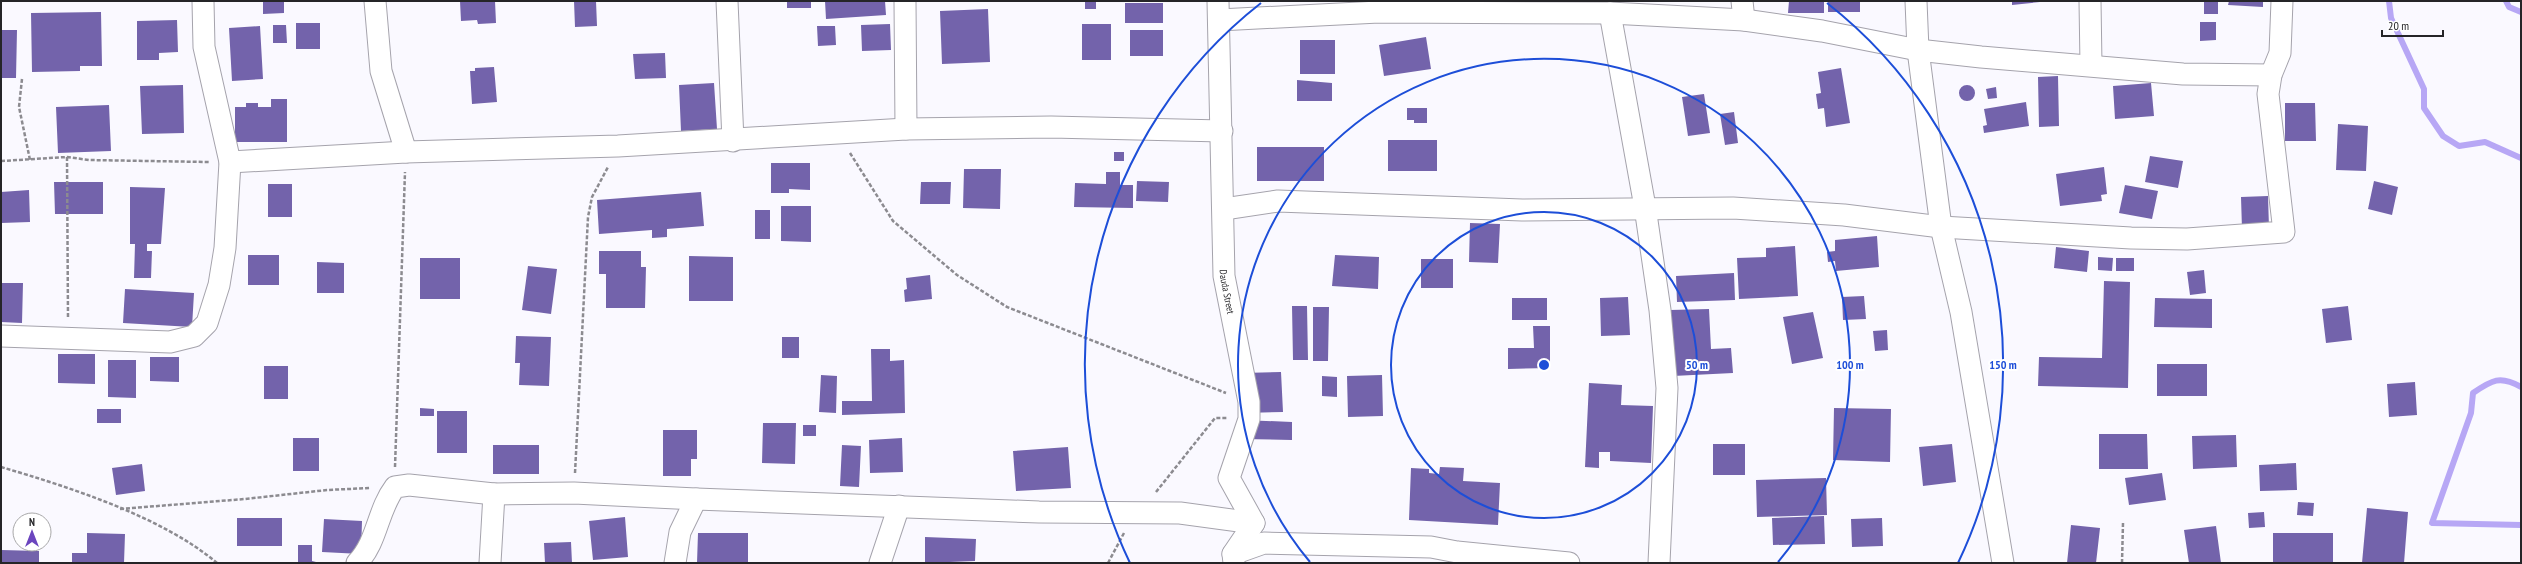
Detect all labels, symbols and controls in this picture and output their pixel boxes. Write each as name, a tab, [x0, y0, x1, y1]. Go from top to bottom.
scale bar	[2382, 12, 2443, 38]
text: 20 m	[2388, 18, 2409, 33]
street label: Dauda Street	[1217, 269, 1237, 315]
text: 50 m	[1686, 357, 1708, 372]
text: 100 m	[1836, 357, 1864, 372]
text: 150 m	[1989, 357, 2017, 372]
centre of rings	[1537, 358, 1551, 372]
north arrow	[12, 512, 52, 552]
text: N	[29, 515, 35, 529]

